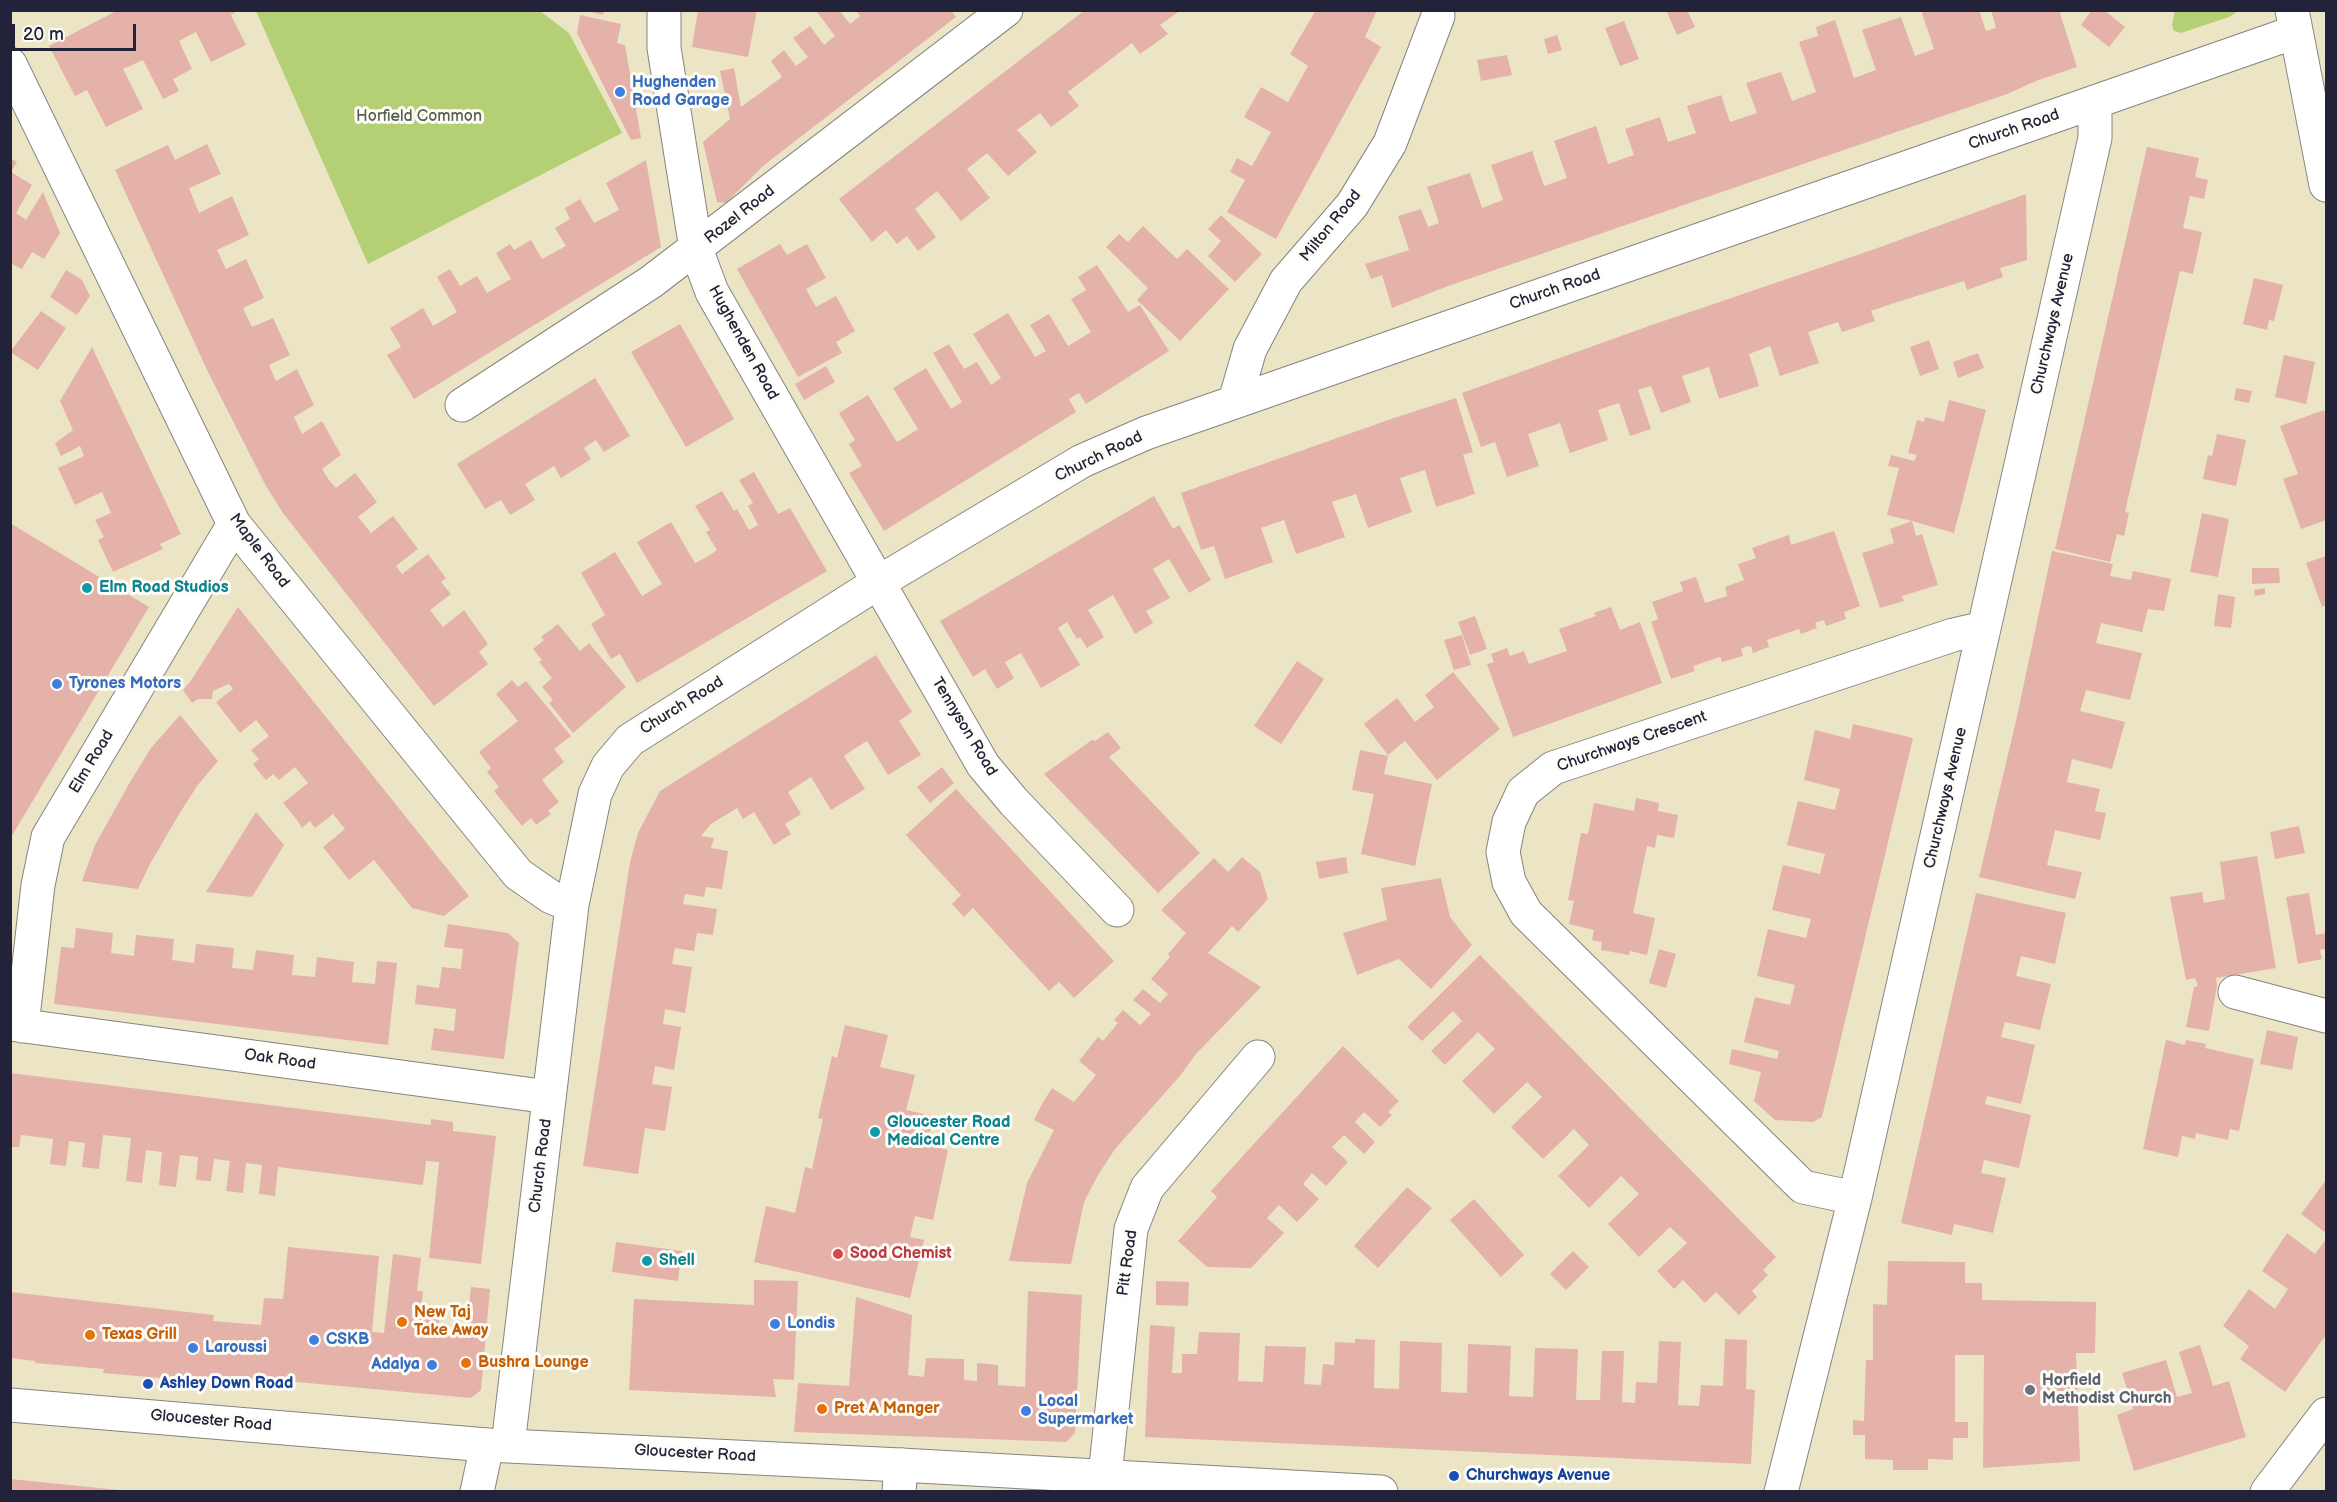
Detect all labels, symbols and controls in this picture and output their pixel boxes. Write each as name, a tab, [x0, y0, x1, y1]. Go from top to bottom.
scale bar	[15, 12, 140, 50]
text: 20 m	[23, 24, 64, 45]
place label: Hughenden Road Garage	[632, 73, 729, 111]
marker: Hughenden Road Garage	[613, 85, 627, 99]
street label: Church Road	[1966, 105, 2062, 155]
park label: Horfield Common	[356, 107, 482, 127]
street label: Rozel Road	[701, 182, 779, 248]
street label: Milton Road	[1296, 186, 1366, 266]
street label: Churchways Avenue	[2027, 251, 2079, 397]
street label: Church Road	[1507, 265, 1603, 315]
street label: Hughenden Road	[704, 282, 782, 404]
street label: Church Road	[1052, 428, 1146, 486]
street label: Maple Road	[225, 510, 293, 592]
place label: Elm Road Studios	[99, 578, 229, 598]
marker: Elm Road Studios	[80, 581, 94, 595]
street label: Church Road	[637, 673, 727, 739]
place label: Tyrones Motors	[69, 674, 181, 694]
street label: Tennyson Road	[927, 674, 1001, 780]
marker: Tyrones Motors	[50, 677, 64, 691]
street label: Churchways Crescent	[1555, 707, 1709, 777]
street label: Churchways Avenue	[1920, 725, 1972, 871]
street label: Elm Road	[66, 727, 118, 797]
street label: Oak Road	[243, 1045, 317, 1075]
place label: Gloucester Road Medical Centre	[887, 1113, 1010, 1151]
street label: Church Road	[526, 1118, 556, 1214]
marker: Gloucester Road Medical Centre	[868, 1125, 882, 1139]
street label: Pitt Road	[1114, 1229, 1142, 1297]
place label: Sood Chemist	[850, 1244, 952, 1264]
marker: Sood Chemist	[831, 1247, 845, 1261]
place label: Shell	[659, 1251, 695, 1271]
marker: Shell	[640, 1254, 654, 1268]
place label: New Taj Take Away	[414, 1303, 488, 1341]
place label: Londis	[787, 1314, 835, 1334]
marker: New Taj Take Away	[395, 1315, 409, 1329]
marker: Londis	[768, 1317, 782, 1331]
place label: Texas Grill	[102, 1325, 177, 1345]
marker: Texas Grill	[83, 1328, 97, 1342]
place label: CSKB	[326, 1330, 369, 1350]
marker: CSKB	[307, 1333, 321, 1347]
place label: Laroussi	[205, 1338, 267, 1358]
marker: Laroussi	[186, 1341, 200, 1355]
place label: Bushra Lounge	[478, 1353, 589, 1373]
place label: Adalya	[371, 1355, 420, 1375]
marker: Bushra Lounge	[459, 1356, 473, 1370]
marker: Adalya	[425, 1358, 439, 1372]
place label: Horfield Methodist Church	[2042, 1371, 2171, 1409]
place label: Ashley Down Road	[160, 1374, 293, 1394]
marker: Ashley Down Road	[141, 1377, 155, 1391]
marker: Horfield Methodist Church	[2023, 1383, 2037, 1397]
place label: Local Supermarket	[1038, 1392, 1133, 1430]
place label: Pret A Manger	[834, 1399, 940, 1419]
marker: Pret A Manger	[815, 1402, 829, 1416]
marker: Local Supermarket	[1019, 1404, 1033, 1418]
street label: Gloucester Road	[149, 1406, 273, 1436]
street label: Gloucester Road	[634, 1441, 756, 1467]
place label: Churchways Avenue	[1466, 1466, 1610, 1486]
marker: Churchways Avenue	[1447, 1469, 1461, 1483]

